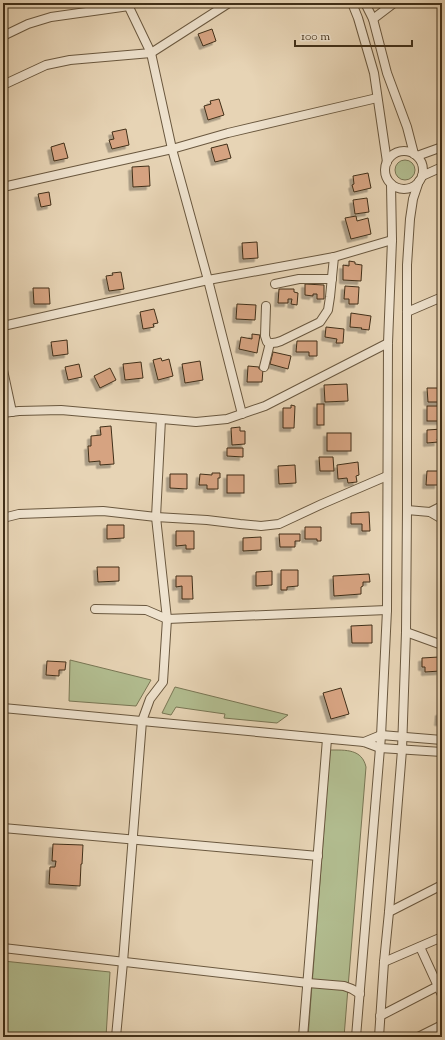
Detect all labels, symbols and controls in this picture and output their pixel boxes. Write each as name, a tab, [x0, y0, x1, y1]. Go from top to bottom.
scale bar	[295, 22, 412, 48]
text: 100 m	[301, 28, 330, 46]

